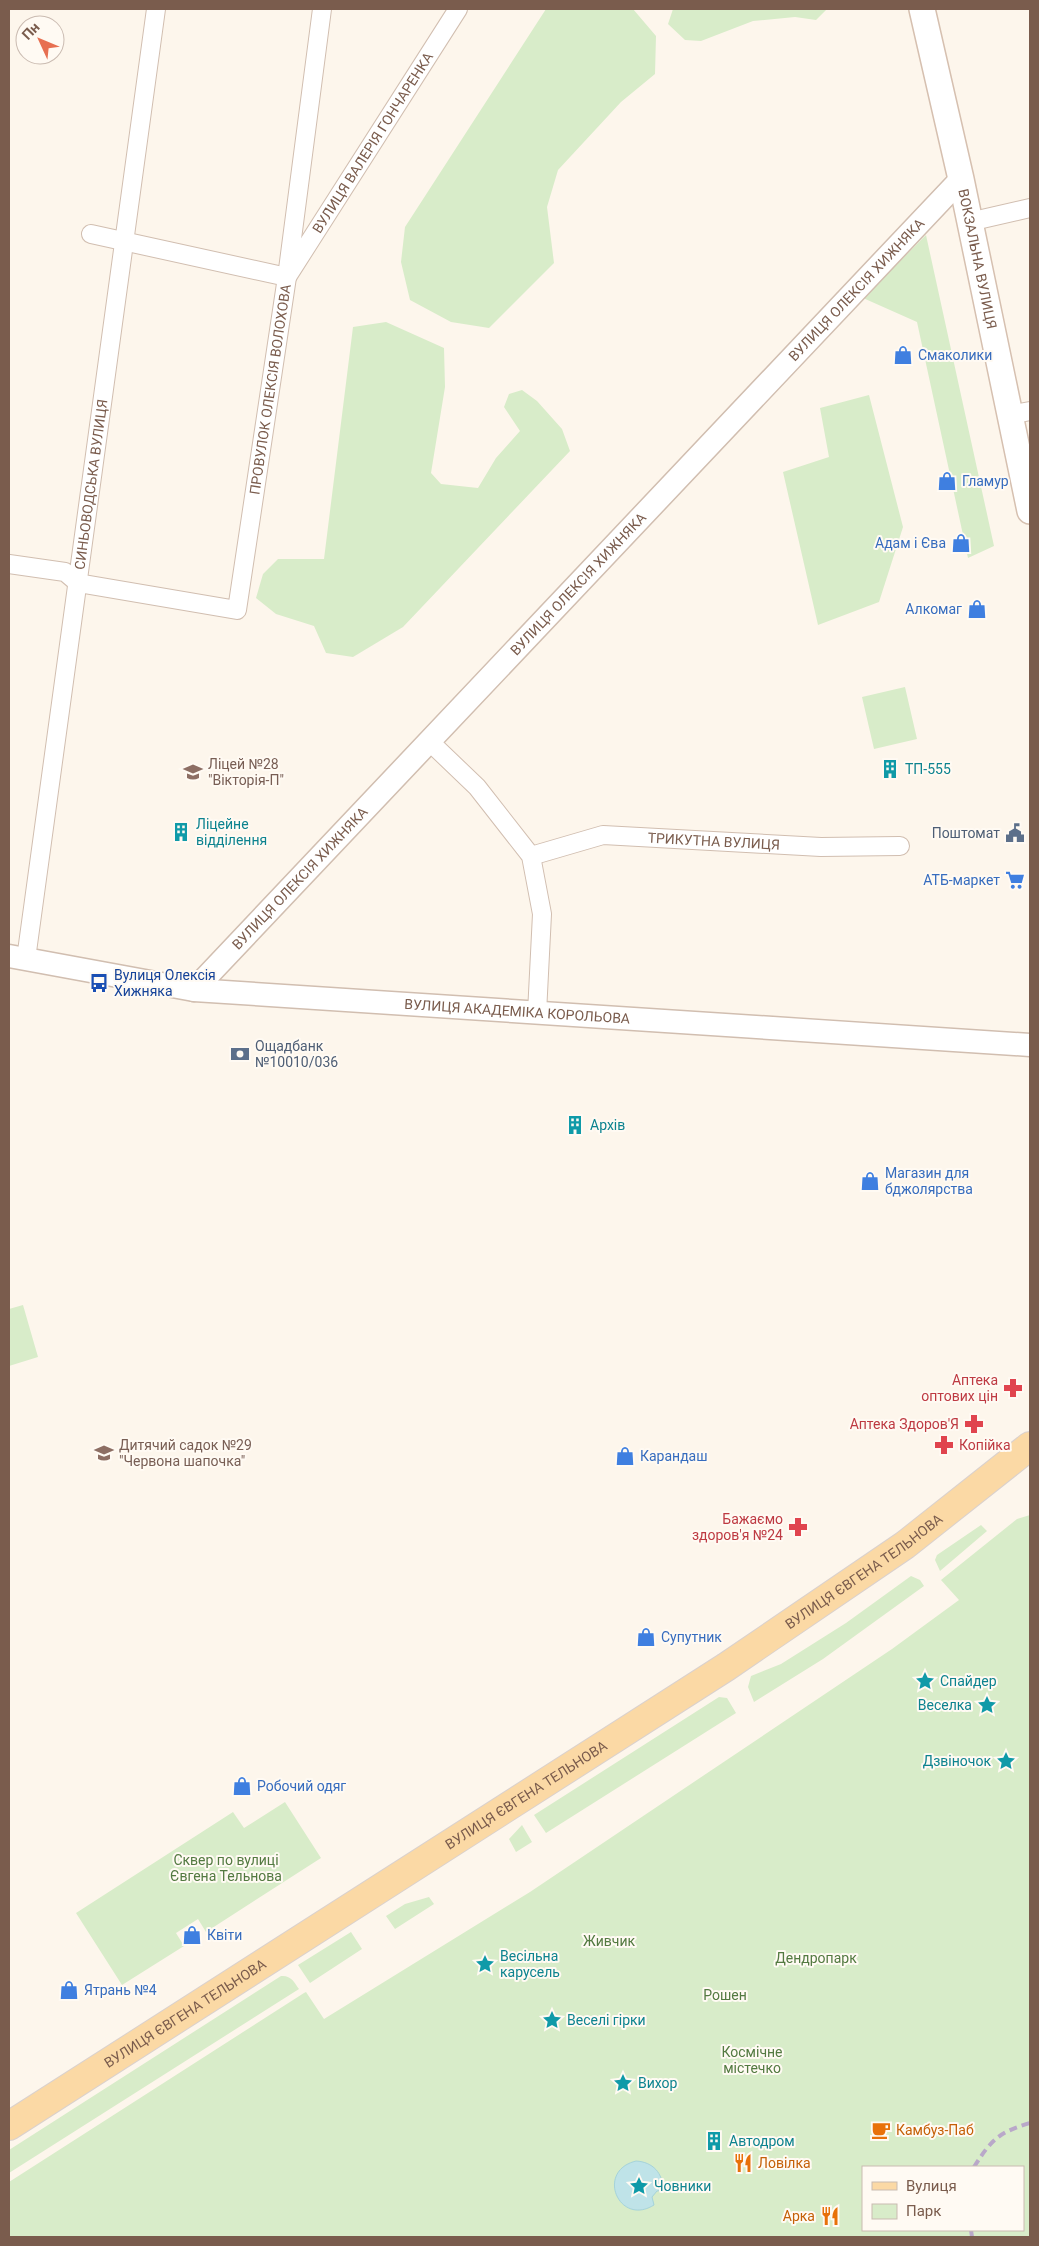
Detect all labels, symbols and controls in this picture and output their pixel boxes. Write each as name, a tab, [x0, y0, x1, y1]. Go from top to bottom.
north arrow	[15, 15, 65, 65]
text: Пн	[19, 19, 43, 43]
street label: ВУЛИЦЯ ВАЛЕРІЯ ГОНЧАРЕНКА	[309, 49, 436, 236]
street label: ВОКЗАЛЬНА ВУЛИЦЯ	[955, 187, 1000, 330]
street label: ВУЛИЦЯ ОЛЕКСІЯ ХИЖНЯКА	[785, 215, 927, 364]
street label: ПРОВУЛОК ОЛЕКСІЯ ВОЛОХОВА	[246, 283, 294, 496]
shop icon: Смаколики	[892, 344, 914, 366]
place label: Смаколики	[918, 347, 992, 363]
street label: СИНЬОВОДСЬКА ВУЛИЦЯ	[71, 398, 111, 571]
shop icon: Гламур	[936, 470, 958, 492]
place label: Гламур	[962, 473, 1009, 489]
street label: ВУЛИЦЯ ОЛЕКСІЯ ХИЖНЯКА	[507, 509, 649, 658]
shop icon: Адам і Єва	[950, 532, 972, 554]
place label: Адам і Єва	[875, 535, 946, 551]
shop icon: Алкомаг	[966, 598, 988, 620]
place label: Алкомаг	[905, 601, 962, 617]
place label: Ліцей №28 "Вікторія-П"	[208, 756, 284, 788]
building icon: ТП-555	[879, 758, 901, 780]
school or university icon: Ліцей №28 "Вікторія-П"	[182, 761, 204, 783]
place label: ТП-555	[905, 761, 951, 777]
street label: ВУЛИЦЯ ОЛЕКСІЯ ХИЖНЯКА	[229, 804, 371, 953]
place label: Ліцейне відділення	[196, 816, 267, 848]
building icon: Ліцейне відділення	[170, 821, 192, 843]
public building icon: Поштомат	[1004, 822, 1026, 844]
place label: Поштомат	[932, 825, 1000, 841]
street label: ТРИКУТНА ВУЛИЦЯ	[647, 829, 780, 853]
supermarket icon: АТБ-маркет	[1004, 869, 1026, 891]
place label: АТБ-маркет	[923, 872, 1000, 888]
place label: Вулиця Олексія Хижняка	[114, 967, 216, 999]
bus stop icon: Вулиця Олексія Хижняка	[88, 972, 110, 994]
street label: ВУЛИЦЯ АКАДЕМІКА КОРОЛЬОВА	[404, 996, 631, 1027]
place label: Ощадбанк №10010/036	[255, 1038, 338, 1070]
bank icon: Ощадбанк №10010/036	[229, 1043, 251, 1065]
building icon: Архів	[564, 1114, 586, 1136]
place label: Архів	[590, 1117, 625, 1133]
place label: Магазин для бджолярства	[885, 1165, 973, 1197]
shop icon: Магазин для бджолярства	[859, 1170, 881, 1192]
place label: Аптека оптових цін	[921, 1372, 998, 1404]
pharmacy icon: Аптека оптових цін	[1002, 1377, 1024, 1399]
pharmacy icon: Аптека Здоров'Я	[963, 1413, 985, 1435]
place label: Аптека Здоров'Я	[850, 1416, 959, 1432]
pharmacy icon: Копійка	[933, 1434, 955, 1456]
place label: Дитячий садок №29 "Червона шапочка"	[119, 1437, 252, 1469]
place label: Копійка	[959, 1437, 1011, 1453]
school or university icon: Дитячий садок №29 "Червона шапочка"	[93, 1442, 115, 1464]
shop icon: Карандаш	[614, 1445, 636, 1467]
place label: Карандаш	[640, 1448, 708, 1464]
place label: Бажаємо здоров'я №24	[692, 1511, 783, 1543]
street label: ВУЛИЦЯ ЄВГЕНА ТЕЛЬНОВА	[782, 1511, 946, 1632]
pharmacy icon: Бажаємо здоров'я №24	[787, 1516, 809, 1538]
shop icon: Супутник	[635, 1626, 657, 1648]
place label: Супутник	[661, 1629, 722, 1645]
place icon: Спайдер	[914, 1670, 936, 1692]
place label: Спайдер	[940, 1673, 997, 1689]
place icon: Веселка	[976, 1694, 998, 1716]
place label: Веселка	[918, 1697, 972, 1713]
street label: ВУЛИЦЯ ЄВГЕНА ТЕЛЬНОВА	[442, 1737, 610, 1853]
place icon: Дзвіночок	[995, 1750, 1017, 1772]
place label: Дзвіночок	[923, 1753, 991, 1769]
shop icon: Робочий одяг	[231, 1775, 253, 1797]
place label: Робочий одяг	[257, 1778, 346, 1794]
park label: Сквер по вулиці Євгена Тельнова	[170, 1852, 282, 1884]
shop icon: Квіти	[181, 1924, 203, 1946]
place label: Квіти	[207, 1927, 242, 1943]
park label: Живчик	[583, 1933, 635, 1949]
place label: Весільна карусель	[500, 1948, 560, 1980]
park label: Дендропарк	[775, 1950, 857, 1966]
place icon: Весільна карусель	[474, 1953, 496, 1975]
street label: ВУЛИЦЯ ЄВГЕНА ТЕЛЬНОВА	[101, 1956, 269, 2071]
shop icon: Ятрань №4	[58, 1979, 80, 2001]
place label: Ятрань №4	[84, 1982, 157, 1998]
park label: Рошен	[703, 1987, 747, 2003]
place icon: Веселі гірки	[541, 2009, 563, 2031]
place label: Веселі гірки	[567, 2012, 646, 2028]
park label: Космічне містечко	[721, 2044, 783, 2076]
place icon: Вихор	[612, 2072, 634, 2094]
place label: Вихор	[638, 2075, 678, 2091]
cafe icon: Камбуз-Паб	[870, 2119, 892, 2141]
place label: Камбуз-Паб	[896, 2122, 974, 2138]
building icon: Автодром	[703, 2130, 725, 2152]
place label: Автодром	[729, 2133, 795, 2149]
restaurant icon: Ловілка	[732, 2152, 754, 2174]
place label: Ловілка	[758, 2155, 811, 2171]
legend	[862, 2166, 1024, 2231]
place icon: Човники	[628, 2175, 650, 2197]
text: Вулиця	[906, 2177, 957, 2195]
place label: Човники	[654, 2178, 711, 2194]
text: Парк	[906, 2202, 941, 2220]
restaurant icon: Арка	[819, 2205, 841, 2227]
place label: Арка	[783, 2208, 815, 2224]

